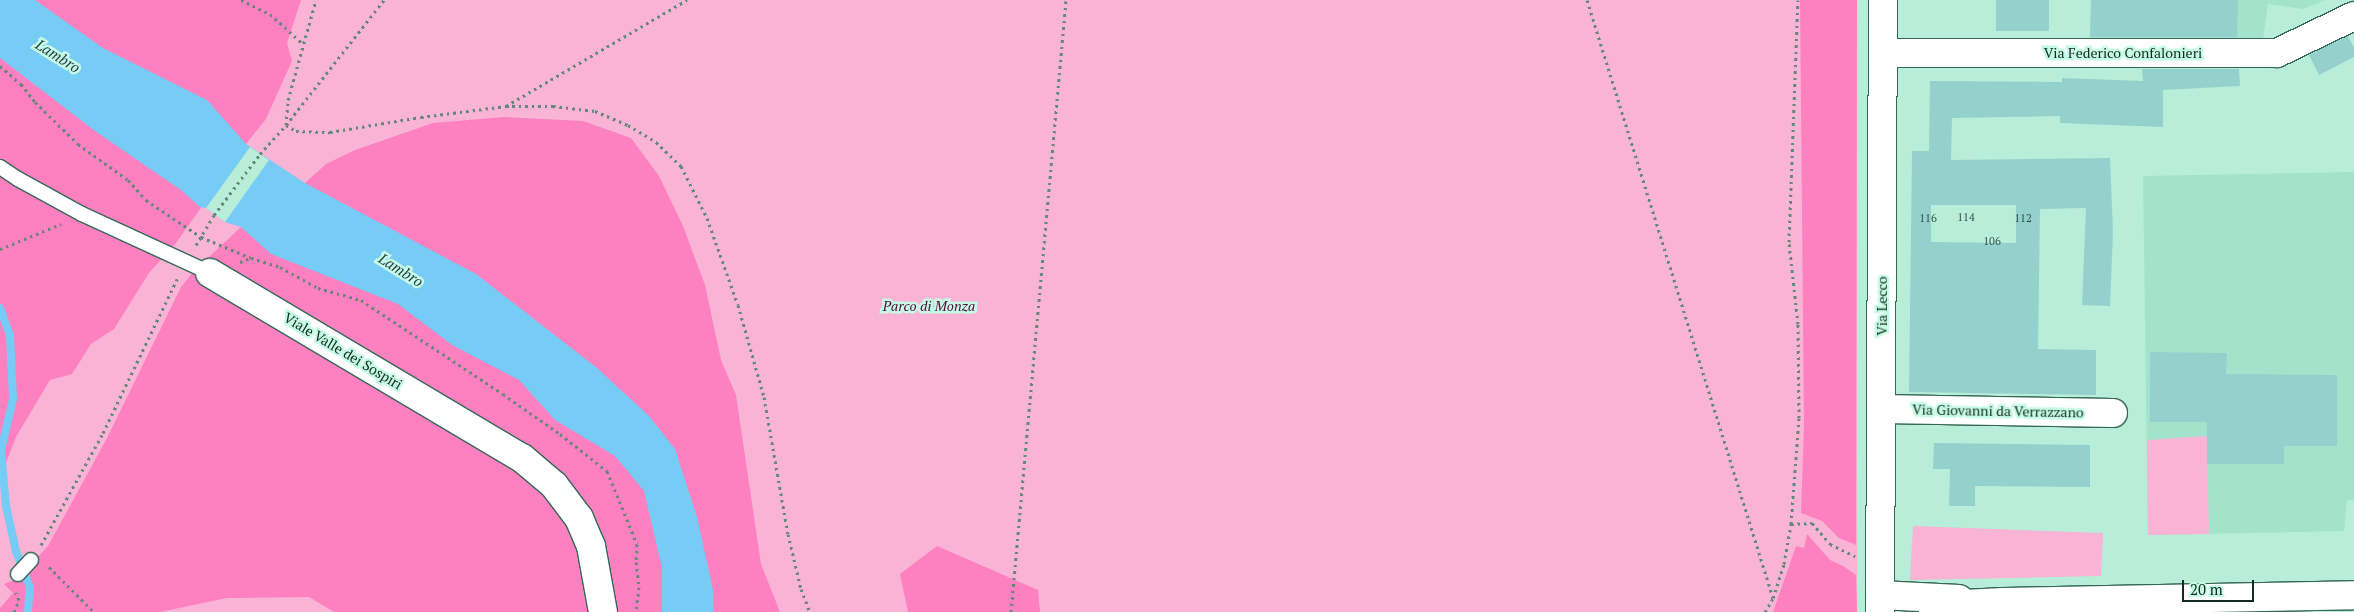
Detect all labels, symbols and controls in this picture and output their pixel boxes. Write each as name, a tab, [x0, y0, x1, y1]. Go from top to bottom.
water label: Lambro	[32, 35, 84, 77]
street label: Via Federico Confalonieri	[2044, 45, 2202, 61]
house number: 114	[1957, 210, 1975, 224]
house number: 116	[1919, 211, 1937, 225]
house number: 112	[2014, 211, 2032, 225]
house number: 106	[1983, 234, 2001, 248]
water label: Lambro	[375, 249, 427, 291]
street label: Via Lecco	[1874, 276, 1890, 336]
park label: Parco di Monza	[883, 298, 975, 314]
street label: Viale Valle dei Sospiri	[281, 309, 405, 393]
street label: Via Giovanni da Verrazzano	[1912, 401, 2084, 421]
scale bar	[2184, 570, 2256, 602]
text: 20 m	[2190, 579, 2223, 599]

